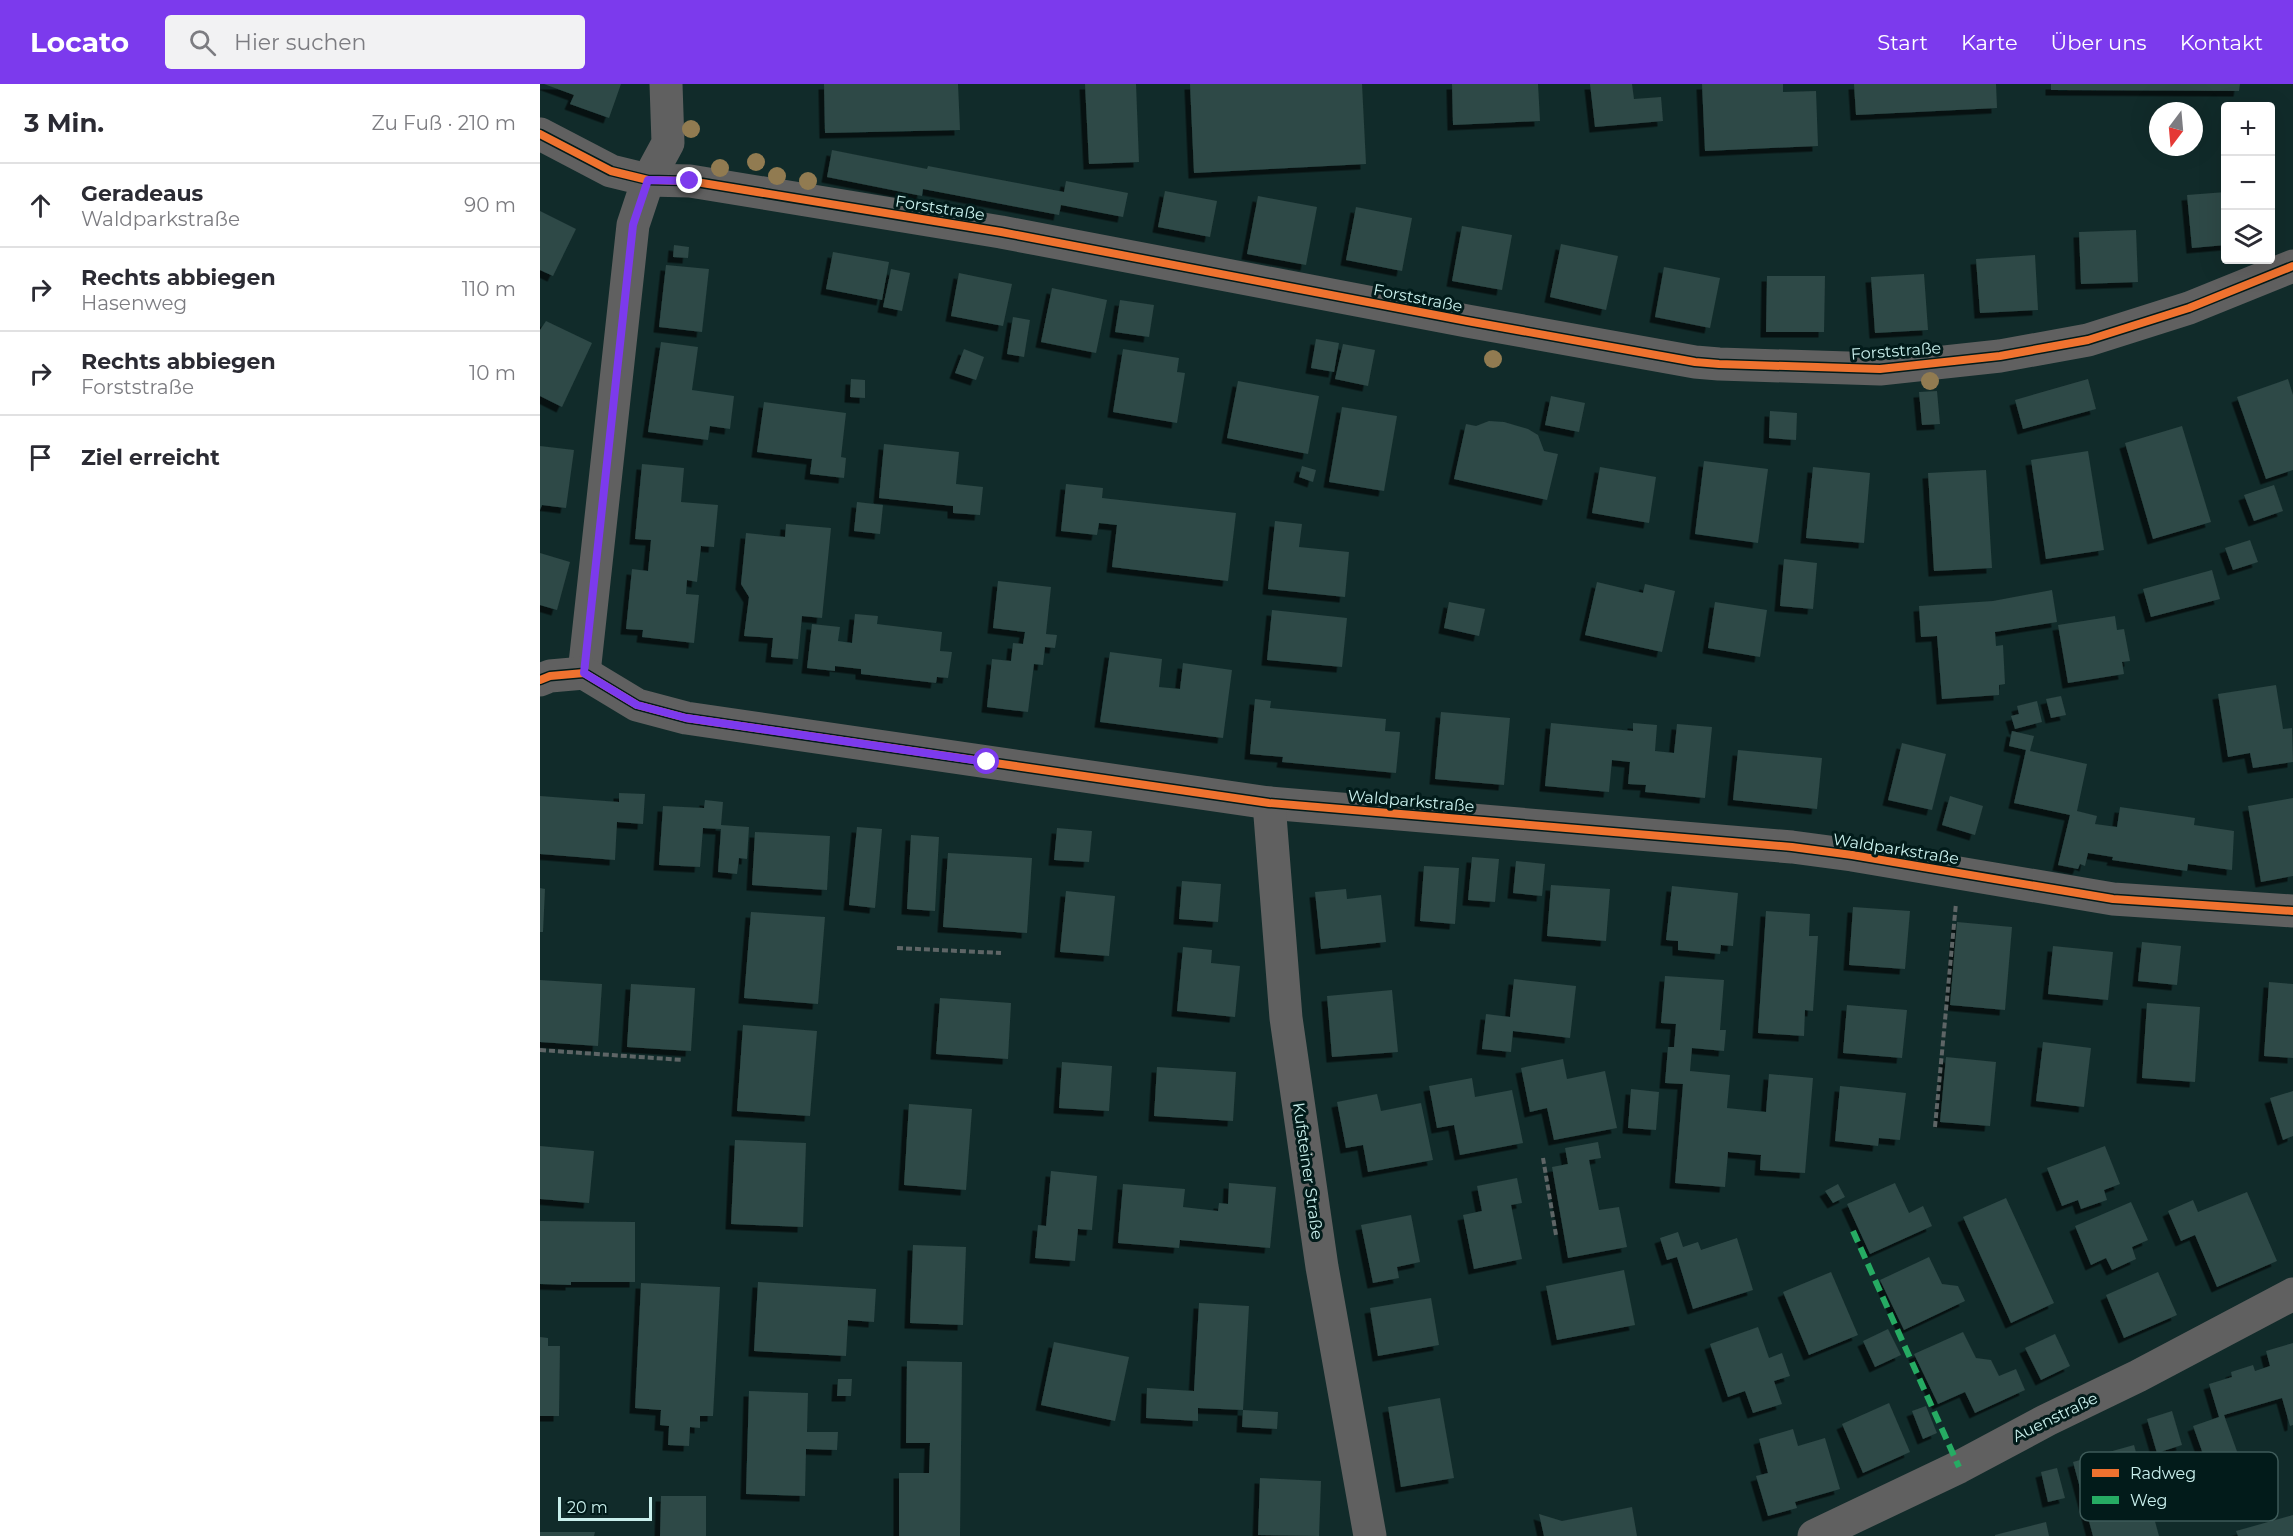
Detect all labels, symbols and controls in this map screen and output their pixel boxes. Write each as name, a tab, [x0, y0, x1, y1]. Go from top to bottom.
search box	[165, 15, 585, 69]
text: Locato	[30, 25, 129, 59]
icon: search	[186, 26, 219, 59]
text: Hier suchen	[234, 29, 366, 56]
text: Start	[1877, 30, 1928, 55]
text: Karte	[1961, 30, 2018, 55]
text: Über uns	[2051, 30, 2147, 55]
text: Kontakt	[2180, 30, 2263, 55]
north arrow	[2149, 102, 2203, 156]
map controls	[2221, 102, 2275, 264]
button: +	[2221, 102, 2275, 156]
text: 3 Min.	[24, 107, 104, 139]
text: Zu Fuß · 210 m	[372, 111, 516, 135]
button: −	[2221, 156, 2275, 210]
route end	[676, 167, 702, 193]
text: Geradeaus	[81, 180, 203, 207]
icon: ahead	[24, 189, 57, 222]
street label: Forststraße	[894, 192, 986, 224]
text: 90 m	[464, 193, 516, 217]
text: Waldparkstraße	[81, 207, 240, 231]
button: layers	[2221, 210, 2275, 264]
text: Rechts abbiegen	[81, 264, 276, 291]
icon: right	[24, 273, 57, 306]
text: 110 m	[462, 277, 516, 301]
street label: Forststraße	[1372, 280, 1464, 316]
text: Hasenweg	[81, 291, 187, 315]
street label: Forststraße	[1850, 338, 1942, 364]
text: Rechts abbiegen	[81, 348, 276, 375]
icon: right	[24, 357, 57, 390]
text: 10 m	[469, 361, 516, 385]
text: Forststraße	[81, 375, 194, 399]
icon: arrive	[24, 441, 57, 474]
text: Ziel erreicht	[81, 444, 220, 471]
route start	[973, 748, 999, 774]
street label: Waldparkstraße	[1347, 786, 1475, 816]
street label: Waldparkstraße	[1832, 830, 1960, 868]
street label: Kufsteiner Straße	[1289, 1101, 1327, 1241]
street label: Auenstraße	[2009, 1388, 2101, 1446]
legend	[2080, 1452, 2278, 1521]
text: Radweg	[2130, 1464, 2196, 1483]
text: Weg	[2130, 1491, 2168, 1510]
scale bar	[558, 1494, 652, 1522]
text: 20 m	[567, 1498, 608, 1517]

